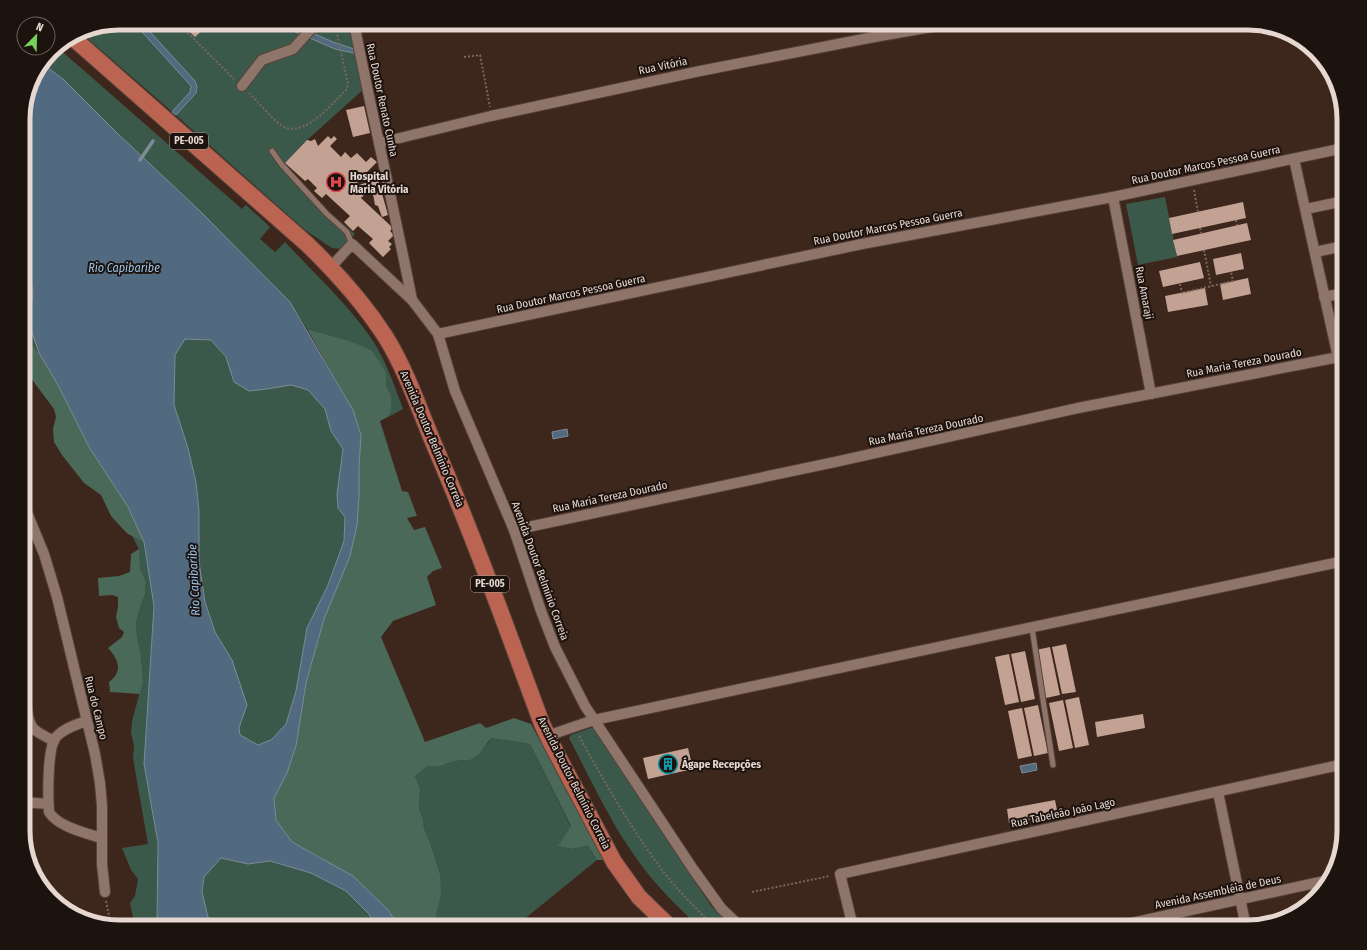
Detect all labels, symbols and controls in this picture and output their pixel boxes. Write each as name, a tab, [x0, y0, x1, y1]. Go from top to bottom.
north arrow	[16, 16, 56, 56]
text: N	[34, 20, 45, 35]
street label: Rua Doutor Renato Cunha	[364, 42, 400, 158]
street label: Rua Vitória	[638, 55, 688, 77]
road number: PE-005	[170, 133, 208, 149]
street label: Rua Doutor Marcos Pessoa Guerra	[1130, 143, 1282, 187]
place label: Hospital Maria Vitória	[350, 170, 409, 196]
hospital icon: Hospital Maria Vitória	[325, 171, 347, 193]
street label: Rua Doutor Marcos Pessoa Guerra	[812, 206, 964, 248]
water label: Rio Capibaribe	[88, 261, 160, 275]
street label: Rua Amaraji	[1132, 265, 1156, 321]
street label: Rua Doutor Marcos Pessoa Guerra	[495, 272, 647, 316]
street label: Rua Maria Tereza Dourado	[1185, 345, 1303, 381]
street label: Avenida Doutor Belmínio Correia	[397, 369, 467, 509]
street label: Rua Maria Tereza Dourado	[867, 411, 985, 449]
street label: Rua Maria Tereza Dourado	[551, 478, 669, 516]
street label: Avenida Doutor Belminio Correia	[509, 500, 571, 642]
water label: Rio Capibaribe	[185, 544, 203, 616]
road number: PE-005	[471, 576, 509, 592]
street label: Rua do Campo	[82, 675, 110, 741]
street label: Avenida Doutor Belmínio Correia	[535, 715, 613, 851]
building icon: Ágape Recepções	[657, 753, 679, 775]
place label: Ágape Recepções	[681, 757, 761, 771]
street label: Rua Tabeleão João Lago	[1010, 796, 1116, 830]
street label: Avenida Assembléia de Deus	[1154, 872, 1283, 912]

